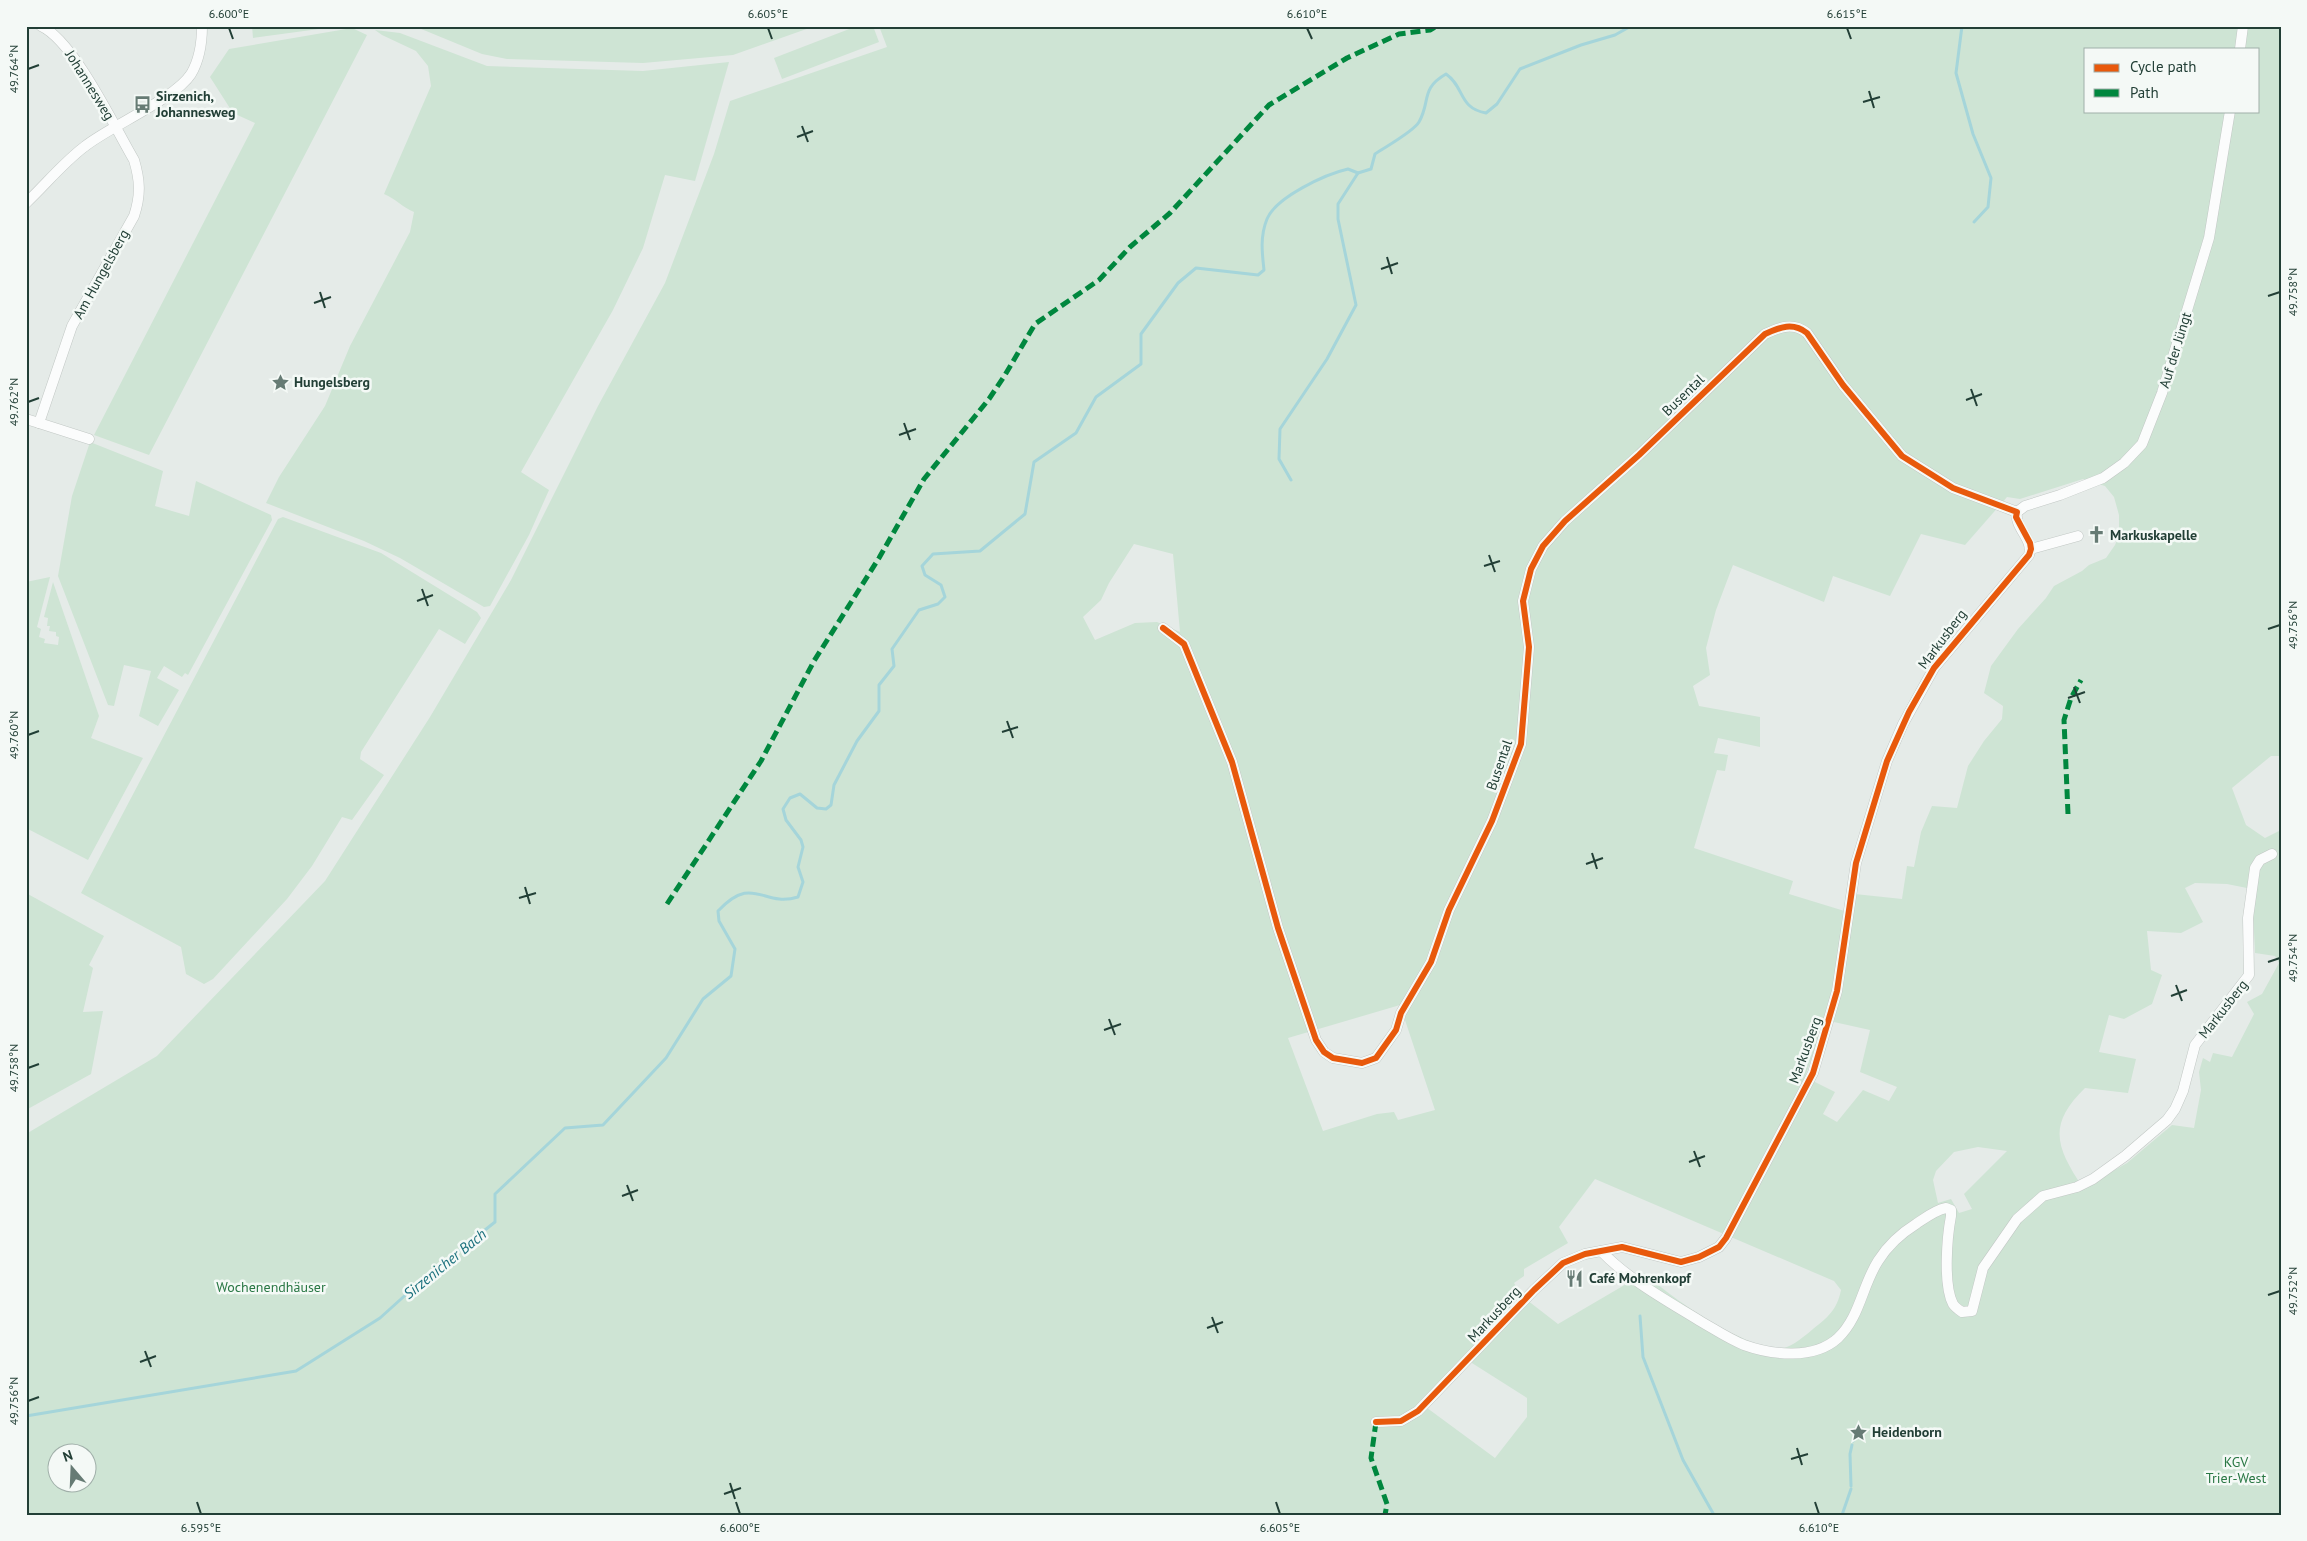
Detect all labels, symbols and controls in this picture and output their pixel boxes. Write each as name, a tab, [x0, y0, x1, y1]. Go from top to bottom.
text: 6.600°E	[209, 6, 249, 21]
text: 6.605°E	[748, 6, 788, 21]
text: 6.610°E	[1287, 6, 1327, 21]
text: 6.615°E	[1827, 6, 1867, 21]
text: 49.764°N	[6, 45, 21, 93]
street label: Johannesweg	[61, 46, 119, 123]
legend	[2084, 48, 2260, 112]
text: Cycle path	[2130, 57, 2196, 76]
text: Path	[2130, 83, 2159, 102]
place label: Sirzenich, Johannesweg	[155, 87, 236, 121]
bus stop icon: Sirzenich, Johannesweg	[132, 94, 152, 114]
street label: Am Hungelsberg	[69, 226, 133, 322]
text: 49.758°N	[2285, 268, 2300, 316]
street label: Auf der Jüngt	[2155, 310, 2195, 390]
street label: Busental	[1658, 370, 1708, 420]
place icon: Hungelsberg	[270, 372, 290, 392]
place label: Hungelsberg	[294, 373, 370, 391]
text: 49.762°N	[6, 378, 21, 426]
church icon: Markuskapelle	[2086, 525, 2106, 545]
place label: Markuskapelle	[2110, 526, 2197, 544]
text: 49.756°N	[2285, 601, 2300, 649]
street label: Markusberg	[1914, 606, 1970, 672]
text: 49.760°N	[6, 711, 21, 759]
street label: Busental	[1482, 737, 1516, 793]
text: 49.754°N	[2285, 934, 2300, 982]
street label: Markusberg	[2194, 976, 2252, 1042]
street label: Markusberg	[1785, 1014, 1825, 1086]
text: 49.758°N	[6, 1044, 21, 1092]
water label: Sirzenicher Bach	[399, 1224, 490, 1303]
text: 49.752°N	[2285, 1267, 2300, 1315]
restaurant icon: Café Mohrenkopf	[1565, 1268, 1585, 1288]
place label: Café Mohrenkopf	[1589, 1269, 1692, 1287]
park label: Wochenendhäuser	[216, 1278, 326, 1296]
street label: Markusberg	[1464, 1282, 1524, 1346]
text: 49.756°N	[6, 1377, 21, 1425]
place icon: Heidenborn	[1848, 1422, 1868, 1442]
place label: Heidenborn	[1872, 1423, 1942, 1441]
north arrow	[48, 1444, 98, 1494]
text: N	[60, 1446, 75, 1466]
park label: KGV Trier-West	[2206, 1453, 2266, 1487]
text: 6.595°E	[181, 1520, 221, 1535]
text: 6.600°E	[720, 1520, 760, 1535]
text: 6.605°E	[1260, 1520, 1300, 1535]
text: 6.610°E	[1799, 1520, 1839, 1535]

